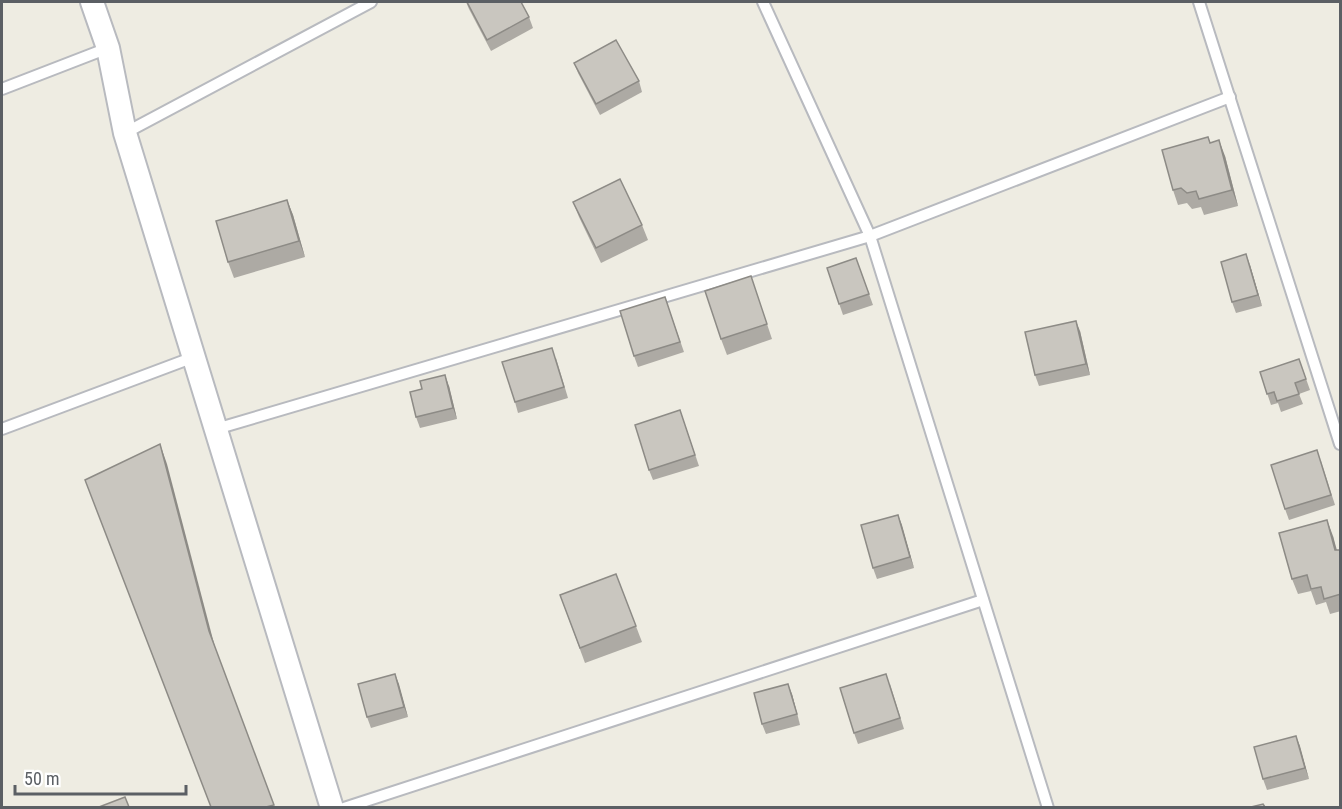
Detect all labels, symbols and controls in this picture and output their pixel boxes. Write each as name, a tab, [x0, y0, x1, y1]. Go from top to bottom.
scale bar	[15, 758, 186, 796]
text: 50 m	[24, 768, 59, 789]

